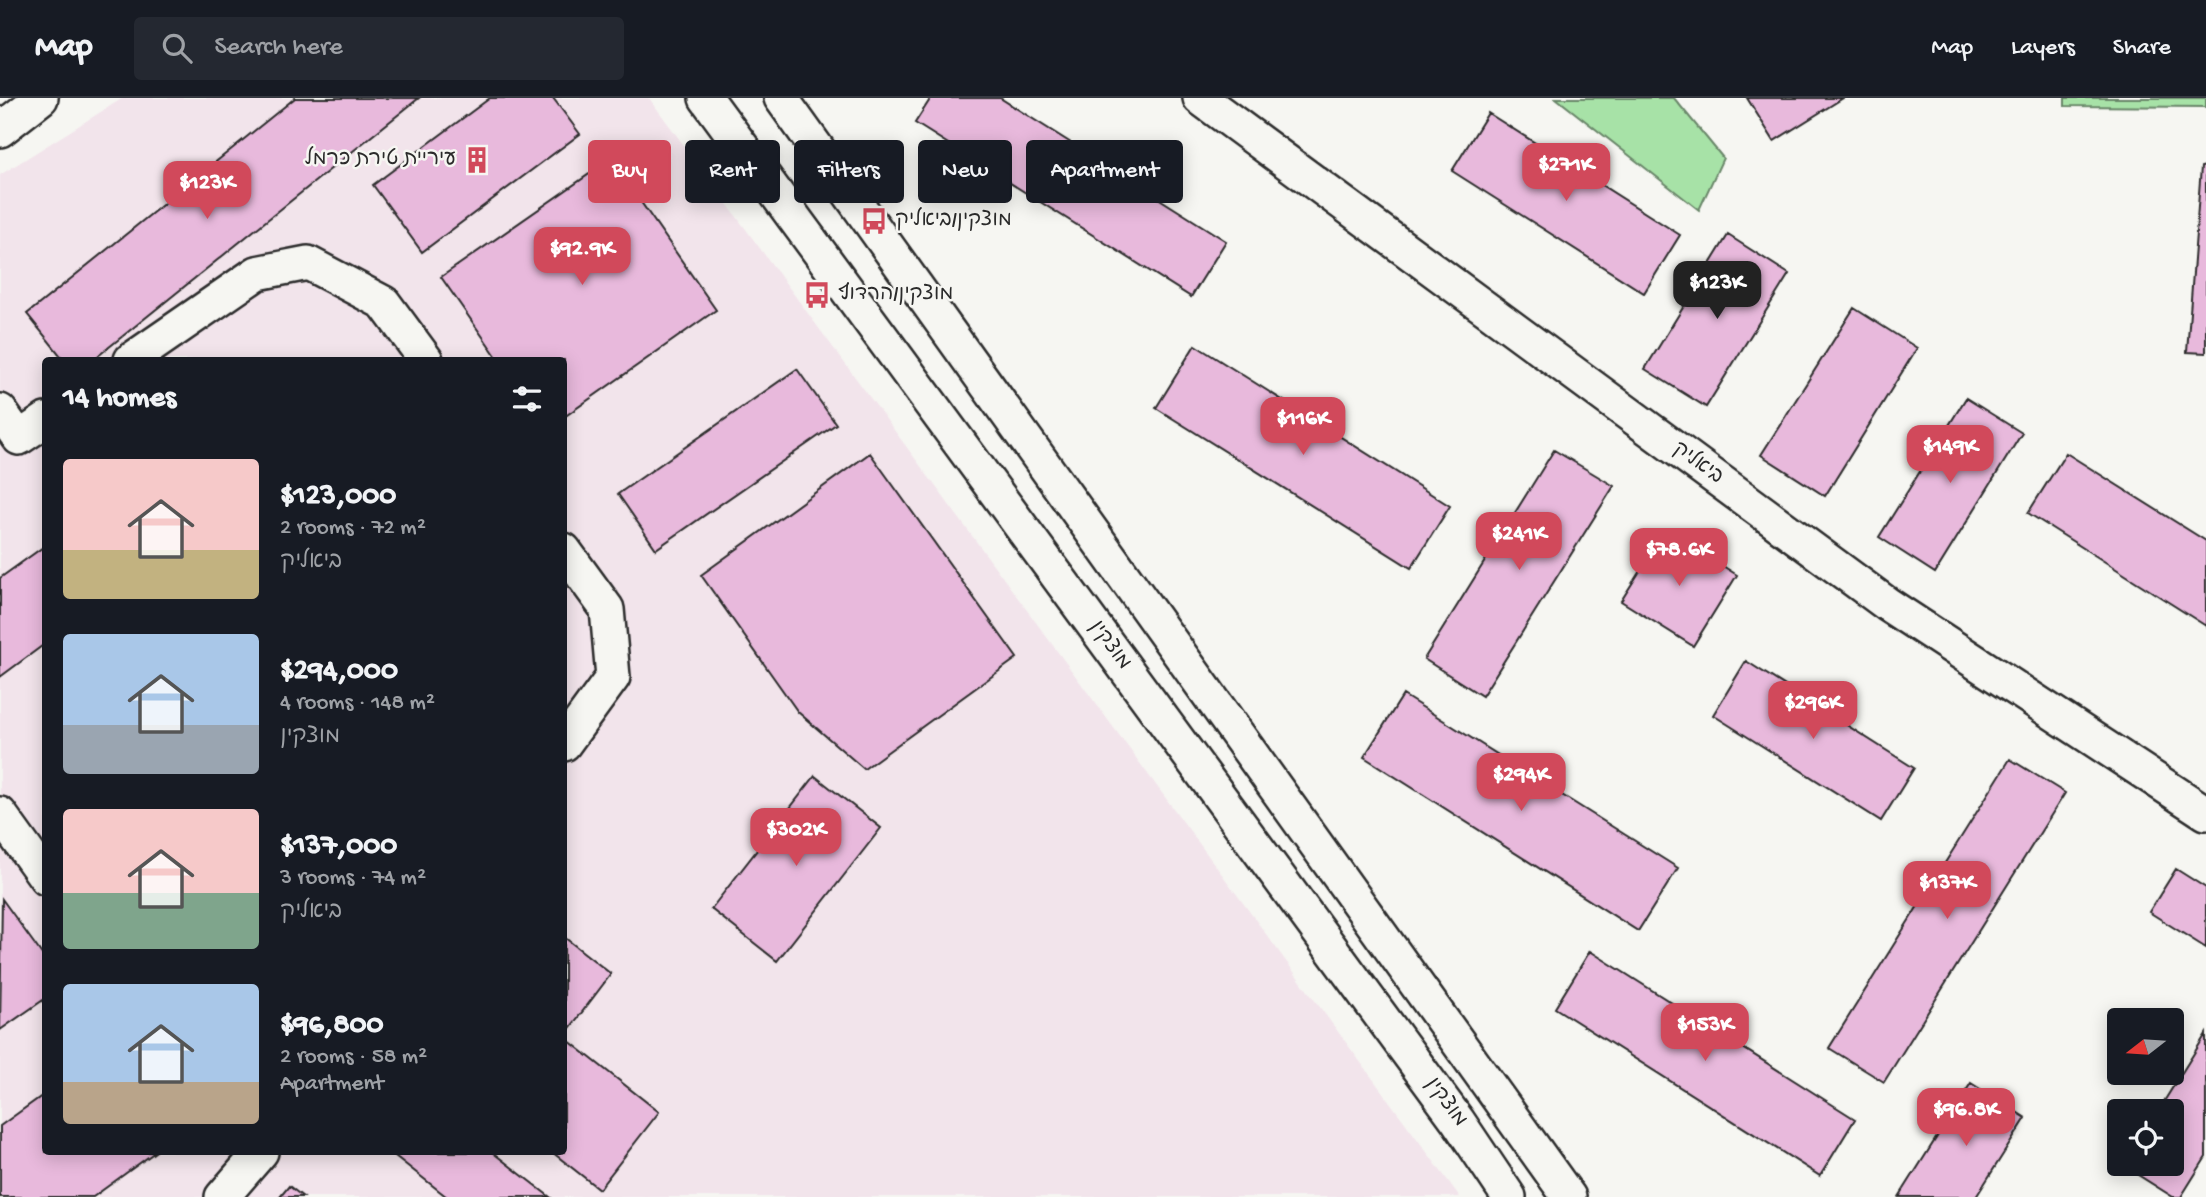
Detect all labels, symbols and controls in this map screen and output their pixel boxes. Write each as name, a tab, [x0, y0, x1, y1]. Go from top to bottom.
search box	[134, 17, 624, 80]
text: Map	[35, 29, 92, 67]
icon: search	[158, 29, 196, 67]
text: Search here	[214, 33, 343, 64]
text: Map	[1931, 34, 1973, 63]
text: Layers	[2011, 34, 2075, 63]
text: Share	[2113, 34, 2171, 63]
chip: Buy	[588, 140, 671, 203]
chip: Rent	[685, 140, 780, 203]
chip: Filters	[794, 140, 904, 203]
chip: New	[918, 140, 1012, 203]
chip: Apartment	[1026, 140, 1183, 203]
pin: $271K	[1517, 144, 1615, 203]
building icon: עיריית טירת כרמל	[462, 145, 492, 175]
place label: עיריית טירת כרמל	[305, 146, 456, 173]
text: $271K	[1538, 152, 1594, 179]
pin: $123K	[158, 162, 256, 221]
text: $123K	[179, 170, 235, 197]
bus stop icon: מוצקין/ביאליק	[859, 206, 889, 236]
place label: מוצקין/ביאליק	[895, 207, 1012, 234]
pin: $92.9K	[525, 228, 639, 287]
text: $92.9K	[550, 236, 614, 263]
pin: $123K	[1668, 262, 1766, 321]
text: $123K	[1689, 270, 1745, 297]
bus stop icon: מוצקין/הרדוף	[802, 280, 832, 310]
place label: מוצקין/הרדוף	[838, 282, 953, 308]
icon: filters	[508, 380, 546, 418]
text: 14 homes	[63, 382, 176, 417]
pin: $116K	[1254, 398, 1352, 457]
text: $116K	[1276, 406, 1330, 433]
pin: $149K	[1901, 426, 1999, 485]
text: $149K	[1923, 434, 1977, 461]
street label: ביאליק	[1667, 436, 1728, 491]
text: $123,000	[280, 480, 396, 515]
icon: home	[119, 487, 203, 571]
pin: $241K	[1470, 512, 1568, 572]
text: 2 rooms · 72 m²	[280, 515, 426, 542]
text: $241K	[1492, 521, 1546, 548]
pin: $78.6K	[1622, 528, 1736, 588]
text: $78.6K	[1646, 537, 1712, 564]
text: ביאליק	[280, 549, 342, 576]
street label: מוצקין	[1083, 616, 1135, 676]
text: $294,000	[280, 655, 398, 690]
icon: home	[119, 662, 203, 746]
pin: $296K	[1764, 682, 1862, 741]
text: 4 rooms · 148 m²	[280, 690, 435, 717]
text: $296K	[1784, 690, 1842, 717]
text: מוצקין	[280, 724, 340, 751]
pin: $294K	[1472, 754, 1570, 813]
text: $294K	[1493, 762, 1549, 789]
pin: $302K	[747, 808, 845, 868]
text: $302K	[766, 817, 826, 844]
text: $137,000	[280, 830, 397, 865]
icon: home	[119, 837, 203, 921]
pin: $137K	[1898, 862, 1996, 921]
text: 3 rooms · 74 m²	[280, 865, 426, 892]
text: $137K	[1919, 870, 1975, 897]
text: ביאליק	[280, 899, 342, 926]
pin: $153K	[1656, 1004, 1754, 1063]
north arrow	[2107, 1008, 2184, 1085]
map controls	[2107, 1008, 2184, 1176]
text: $96,800	[280, 1009, 384, 1044]
icon: home	[119, 1012, 203, 1096]
text: $153K	[1677, 1012, 1733, 1039]
text: 2 rooms · 58 m²	[280, 1044, 427, 1071]
text: Apartment	[280, 1071, 384, 1098]
street label: מוצקין	[1419, 1073, 1471, 1133]
pin: $96.8K	[1909, 1088, 2023, 1148]
text: $96.8K	[1933, 1097, 1999, 1124]
button: locate	[2107, 1099, 2184, 1176]

